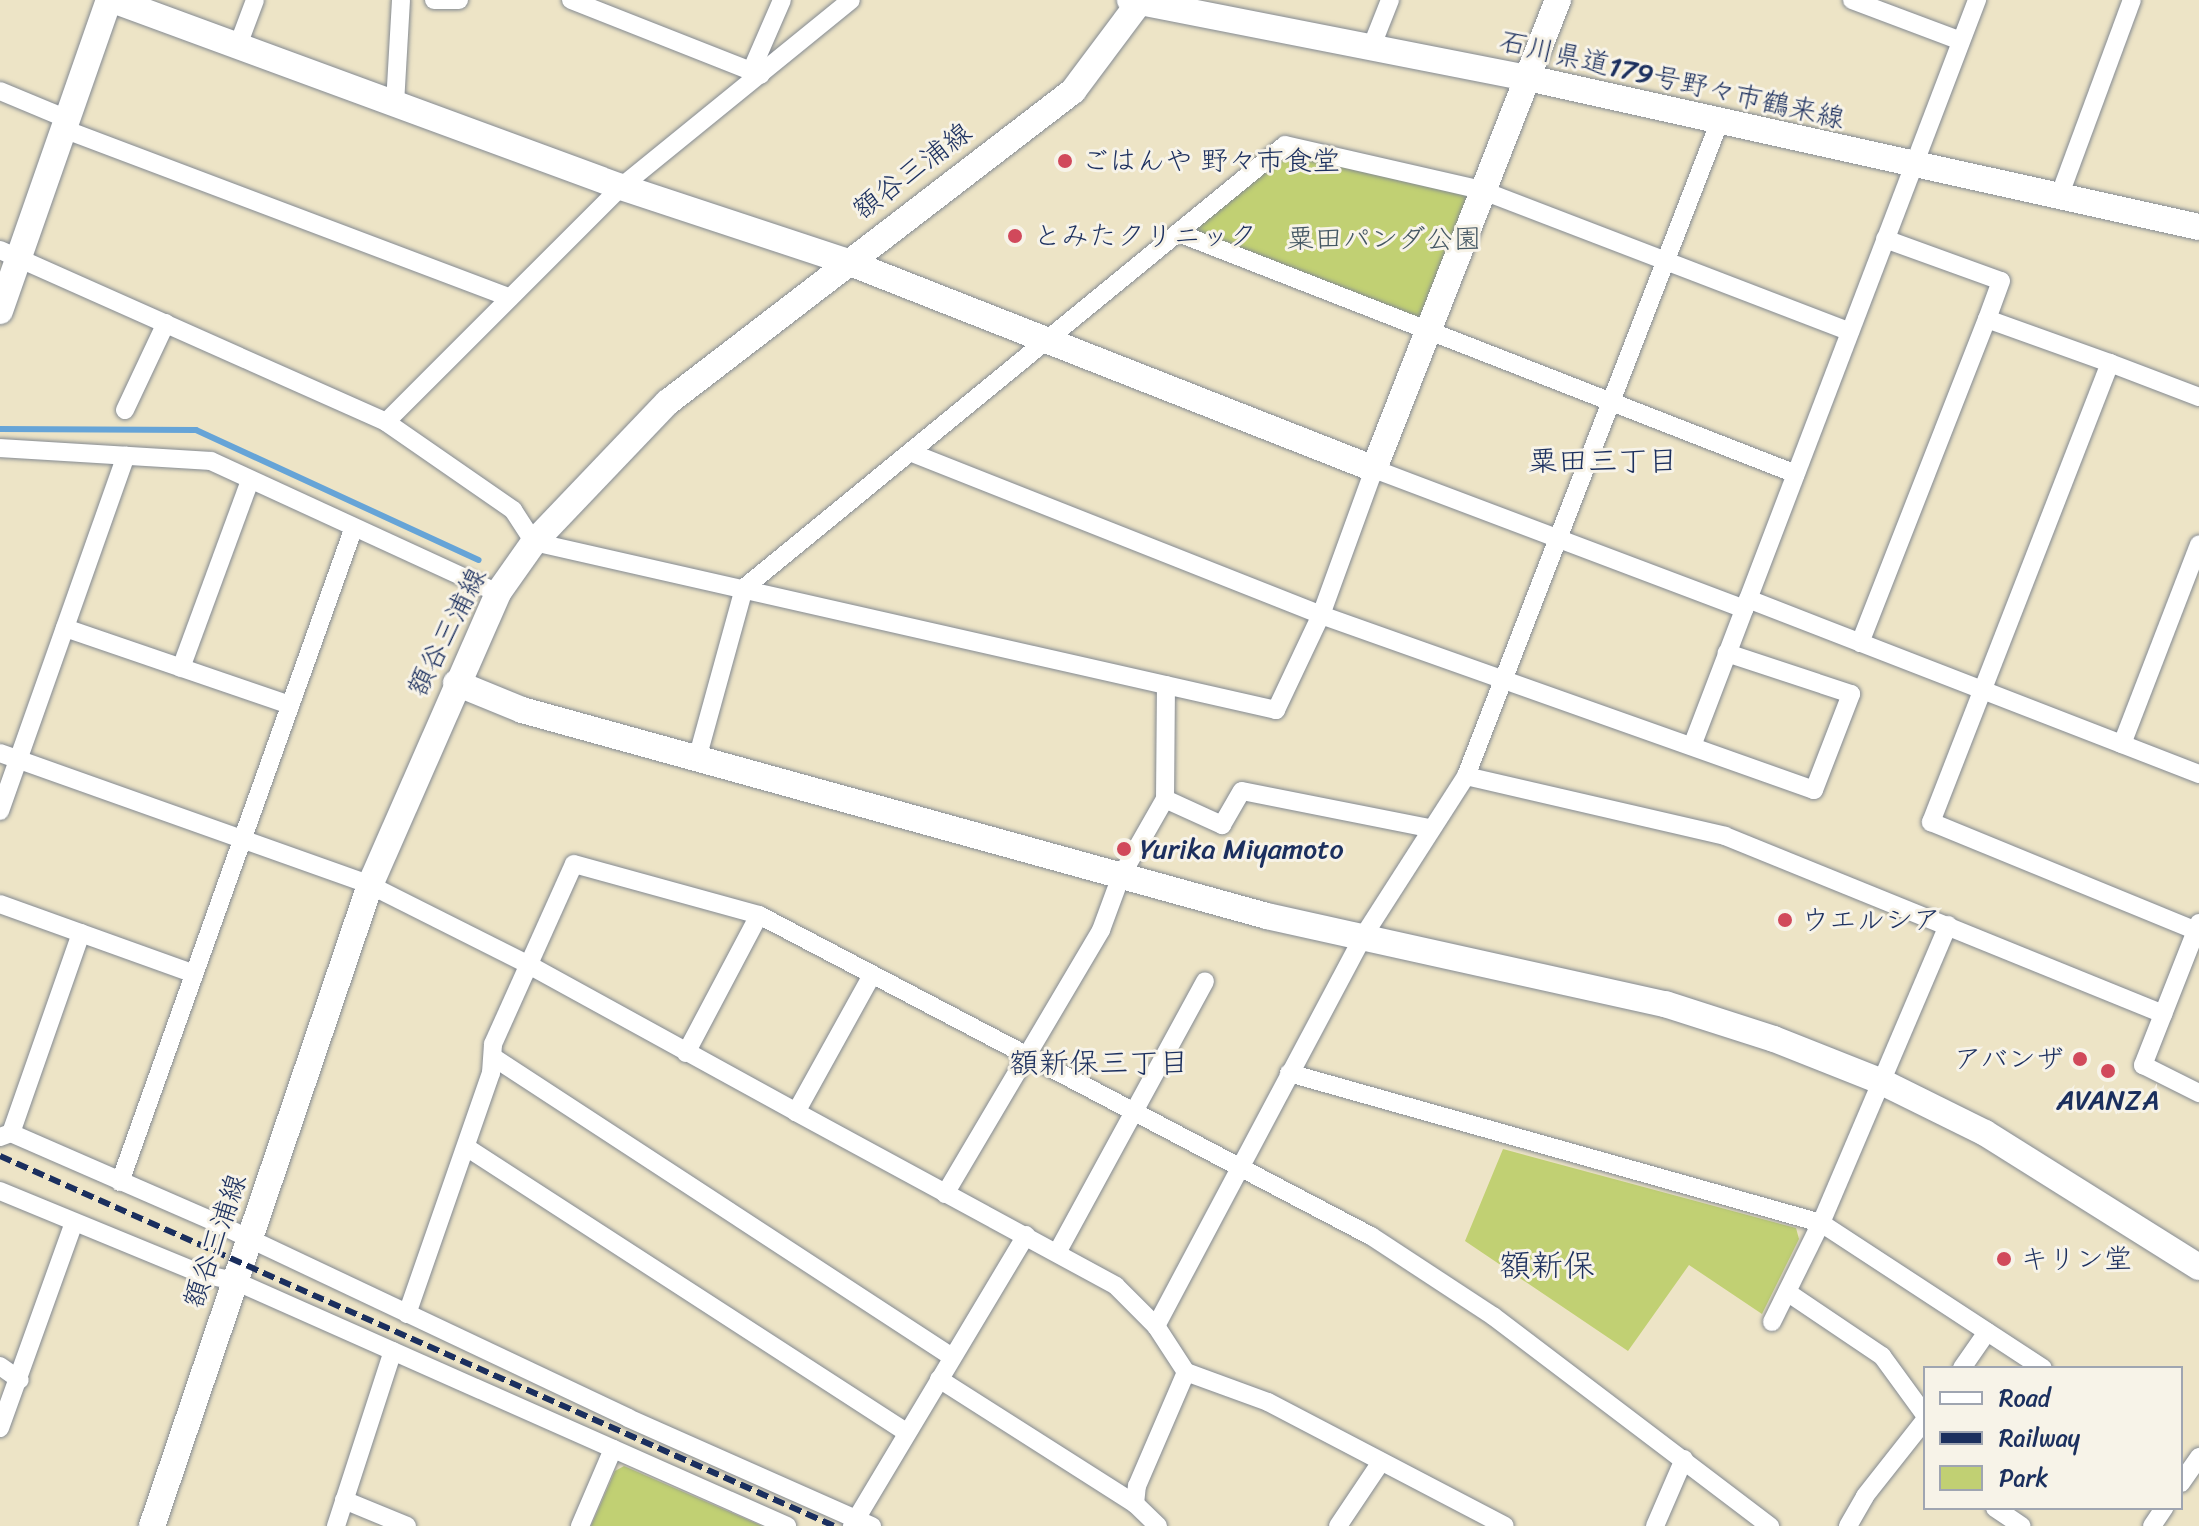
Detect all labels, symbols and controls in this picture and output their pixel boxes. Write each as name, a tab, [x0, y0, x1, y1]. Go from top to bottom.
street label: 石川県道179号野々市鶴来線	[1496, 24, 1848, 136]
street label: 額谷三浦線	[846, 115, 978, 227]
place label: ごはんや 野々市食堂	[1081, 144, 1340, 178]
marker: ごはんや 野々市食堂	[1056, 152, 1074, 170]
place label: とみたクリニック	[1033, 219, 1257, 253]
park label: 粟田パンダ公園	[1286, 222, 1482, 256]
marker: とみたクリニック	[1004, 225, 1026, 247]
district label: 粟田三丁目	[1528, 443, 1678, 479]
street label: 額谷三浦線	[400, 562, 494, 702]
place label: Yurika Miyamoto	[1140, 832, 1343, 866]
marker: Yurika Miyamoto	[1115, 840, 1133, 858]
place label: ウエルシア	[1801, 903, 1941, 937]
marker: ウエルシア	[1776, 911, 1794, 929]
place label: アバンザ	[1952, 1042, 2064, 1076]
district label: 額新保三丁目	[1009, 1045, 1189, 1081]
marker: アバンザ	[2071, 1050, 2089, 1068]
marker: AVANZA	[2099, 1062, 2117, 1080]
place label: AVANZA	[2056, 1083, 2160, 1117]
street label: 額谷三浦線	[176, 1169, 254, 1313]
place label: キリン堂	[2020, 1242, 2132, 1276]
district label: 額新保	[1499, 1247, 1595, 1285]
marker: キリン堂	[1995, 1250, 2013, 1268]
legend	[1923, 1366, 2183, 1510]
text: Road	[1999, 1377, 2050, 1419]
text: Railway	[1999, 1417, 2080, 1459]
text: Park	[1999, 1457, 2048, 1499]

